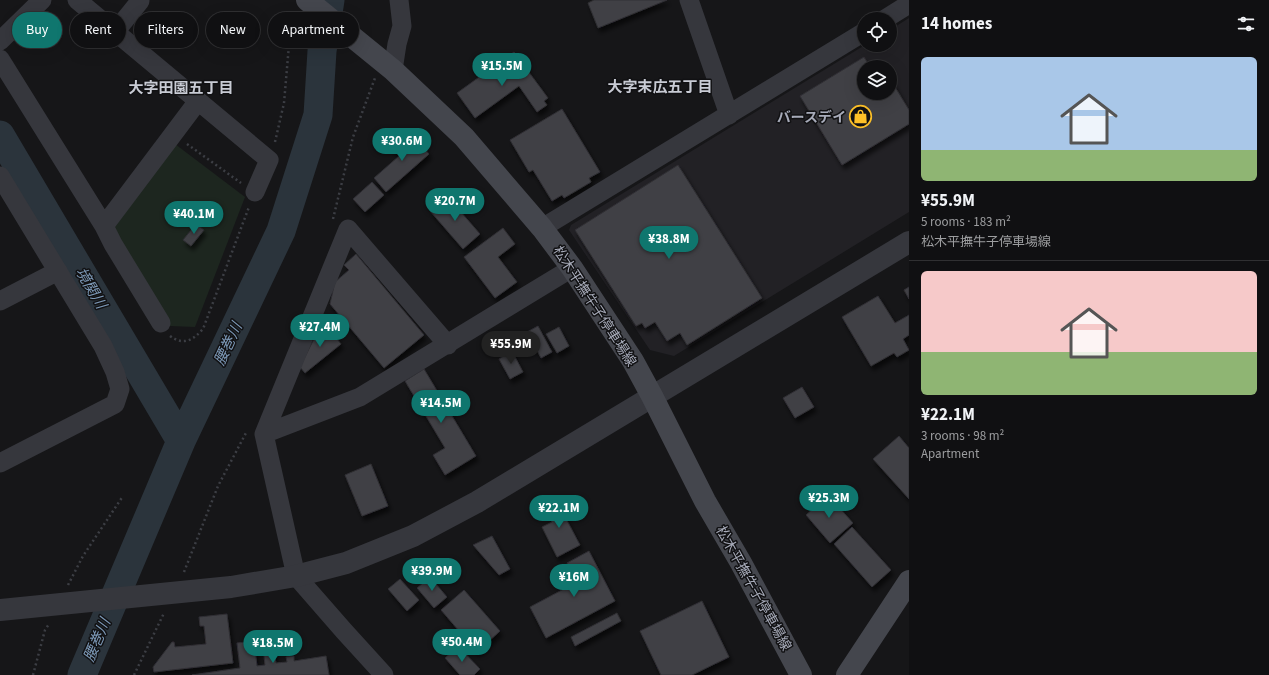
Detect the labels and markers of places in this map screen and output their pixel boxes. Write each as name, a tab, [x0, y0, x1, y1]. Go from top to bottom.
pin: ¥15.5M	[469, 53, 535, 87]
shop icon: バースデイ	[848, 104, 874, 130]
place label: バースデイ	[777, 108, 846, 128]
pin: ¥30.6M	[369, 128, 435, 162]
pin: ¥20.7M	[422, 188, 488, 222]
pin: ¥40.1M	[161, 201, 227, 235]
pin: ¥38.8M	[636, 226, 702, 260]
pin: ¥27.4M	[287, 314, 353, 348]
pin: ¥55.9M	[478, 331, 544, 365]
pin: ¥14.5M	[408, 390, 474, 424]
pin: ¥25.3M	[796, 485, 862, 519]
pin: ¥22.1M	[526, 495, 592, 529]
pin: ¥39.9M	[399, 558, 465, 592]
pin: ¥16M	[550, 564, 598, 598]
pin: ¥50.4M	[429, 629, 495, 663]
pin: ¥18.5M	[240, 630, 306, 664]

